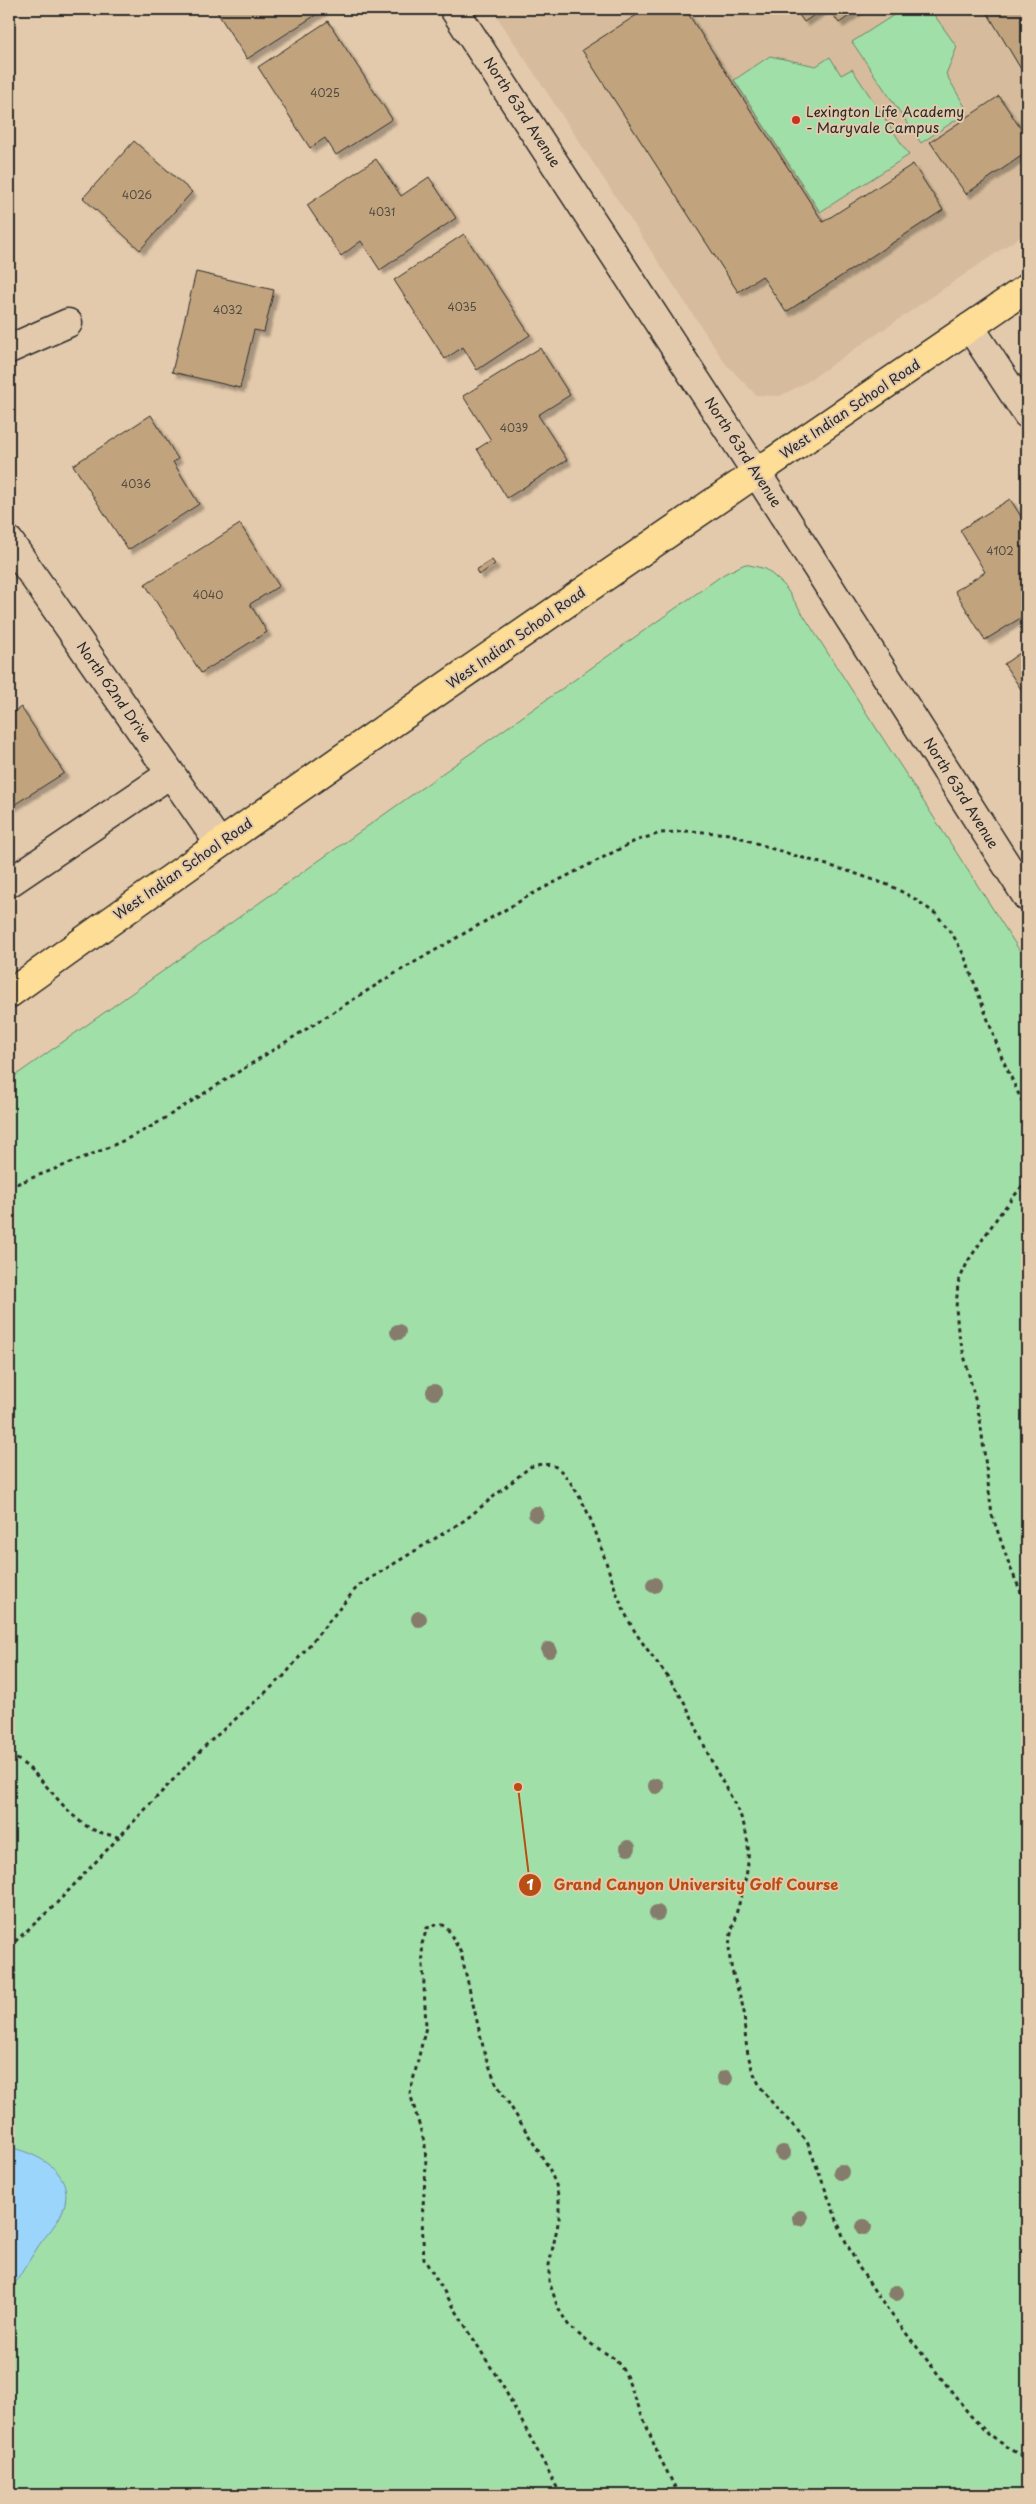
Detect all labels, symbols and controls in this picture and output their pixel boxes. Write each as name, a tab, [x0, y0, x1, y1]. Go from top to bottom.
street label: North 63rd Avenue	[479, 52, 566, 171]
house number: 4025	[310, 84, 340, 101]
place label: Lexington Life Academy - Maryvale Campus	[806, 101, 964, 138]
marker: Lexington Life Academy - Maryvale Campus	[790, 114, 802, 126]
house number: 4026	[122, 186, 152, 203]
house number: 4031	[369, 203, 395, 220]
house number: 4035	[447, 298, 477, 315]
house number: 4032	[213, 301, 243, 318]
street label: West Indian School Road	[775, 354, 924, 464]
street label: North 63rd Avenue	[700, 392, 787, 511]
house number: 4039	[500, 419, 528, 436]
house number: 4036	[121, 475, 151, 492]
house number: 4102	[986, 542, 1014, 559]
street label: West Indian School Road	[442, 582, 590, 694]
house number: 4040	[193, 586, 223, 603]
street label: North 62nd Drive	[72, 637, 157, 747]
street label: North 63rd Avenue	[919, 733, 1004, 853]
street label: West Indian School Road	[109, 813, 257, 925]
callout: Grand Canyon University Golf Course	[518, 1870, 850, 1900]
text: 1	[526, 1872, 534, 1895]
text: Grand Canyon University Golf Course	[554, 1872, 838, 1895]

